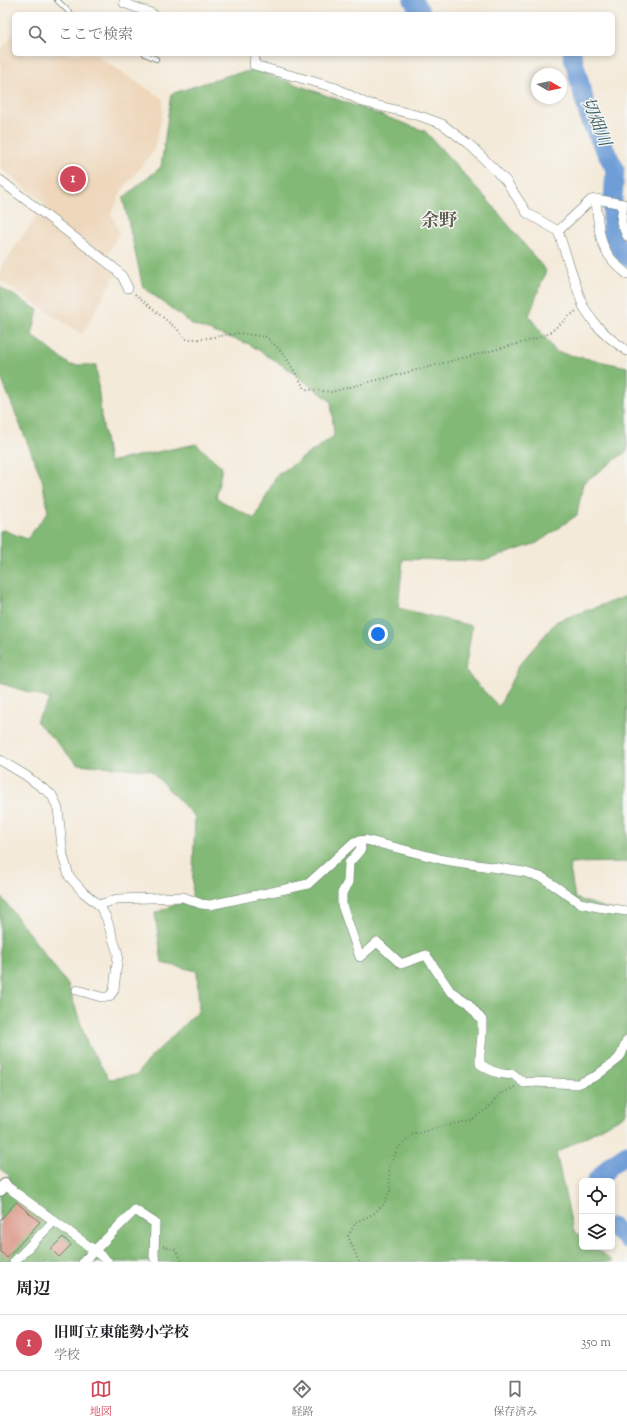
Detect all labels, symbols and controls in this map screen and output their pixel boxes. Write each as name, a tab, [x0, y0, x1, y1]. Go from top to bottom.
search box	[12, 12, 615, 56]
icon: search	[26, 23, 48, 45]
text: ここで検索	[58, 25, 133, 46]
north arrow	[531, 68, 567, 104]
water label: 切畑川	[574, 94, 616, 152]
pin: 1	[60, 164, 86, 194]
district label: 余野	[421, 209, 458, 235]
your location	[368, 624, 388, 644]
map controls	[579, 1178, 615, 1250]
button: locate	[579, 1178, 615, 1214]
button: layers	[579, 1214, 615, 1250]
text: 周辺	[16, 1278, 50, 1302]
text: 旧町立東能勢小学校	[54, 1323, 189, 1344]
text: 1	[27, 1334, 31, 1352]
text: 350 m	[581, 1334, 611, 1352]
text: 学校	[54, 1347, 80, 1365]
tab: 地図	[90, 1378, 112, 1420]
tab: 経路	[291, 1378, 313, 1420]
tab: 保存済み	[493, 1378, 537, 1420]

